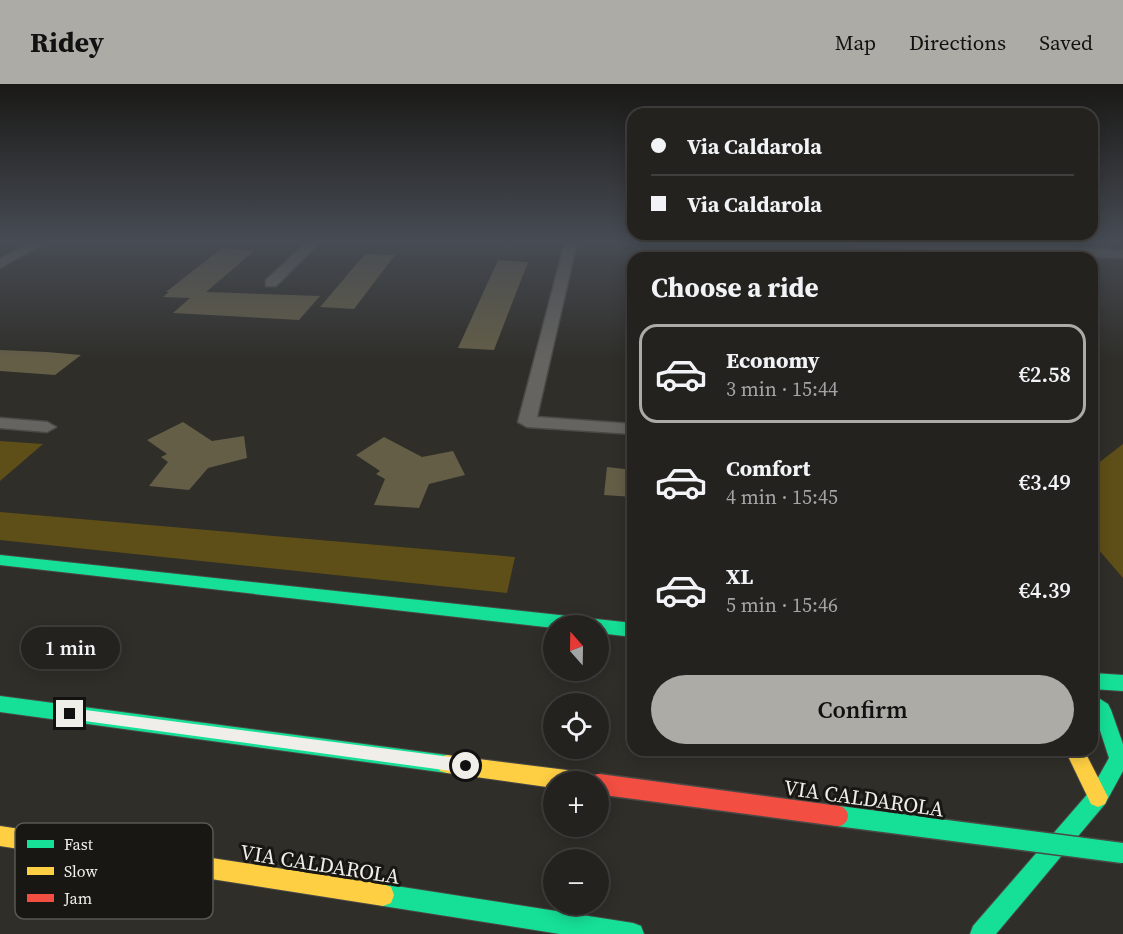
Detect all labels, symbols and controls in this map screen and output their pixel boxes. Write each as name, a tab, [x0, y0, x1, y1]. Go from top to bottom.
text: Ridey	[30, 23, 104, 61]
text: Map	[835, 28, 876, 57]
text: Directions	[909, 28, 1006, 57]
text: Saved	[1039, 28, 1093, 57]
text: Via Caldarola	[687, 131, 822, 161]
text: Via Caldarola	[687, 189, 822, 219]
text: Choose a ride	[651, 269, 819, 306]
text: Economy	[726, 345, 820, 375]
icon: car	[654, 347, 708, 401]
text: €2.58	[1019, 359, 1071, 389]
text: 3 min · 15:44	[726, 375, 838, 403]
text: Comfort	[726, 453, 810, 483]
icon: car	[654, 455, 708, 509]
text: €3.49	[1019, 467, 1071, 497]
text: 4 min · 15:45	[726, 483, 838, 511]
text: XL	[726, 561, 753, 591]
icon: car	[654, 563, 708, 617]
text: €4.39	[1019, 575, 1071, 605]
text: 5 min · 15:46	[726, 591, 838, 619]
north arrow	[543, 615, 609, 681]
map controls	[543, 615, 609, 915]
callout: 1 min	[20, 627, 119, 669]
text: 1 min	[45, 634, 96, 662]
button: Confirm	[651, 675, 1074, 744]
button: locate	[543, 693, 609, 759]
route end	[56, 700, 83, 727]
route start	[452, 752, 479, 779]
button: +	[543, 771, 609, 837]
street label: VIA CALDAROLA	[782, 772, 946, 824]
legend	[15, 823, 213, 919]
text: Fast	[64, 833, 94, 855]
street label: VIA CALDAROLA	[238, 837, 402, 891]
button: −	[543, 849, 609, 915]
text: Slow	[64, 860, 99, 882]
text: Jam	[63, 887, 92, 909]

